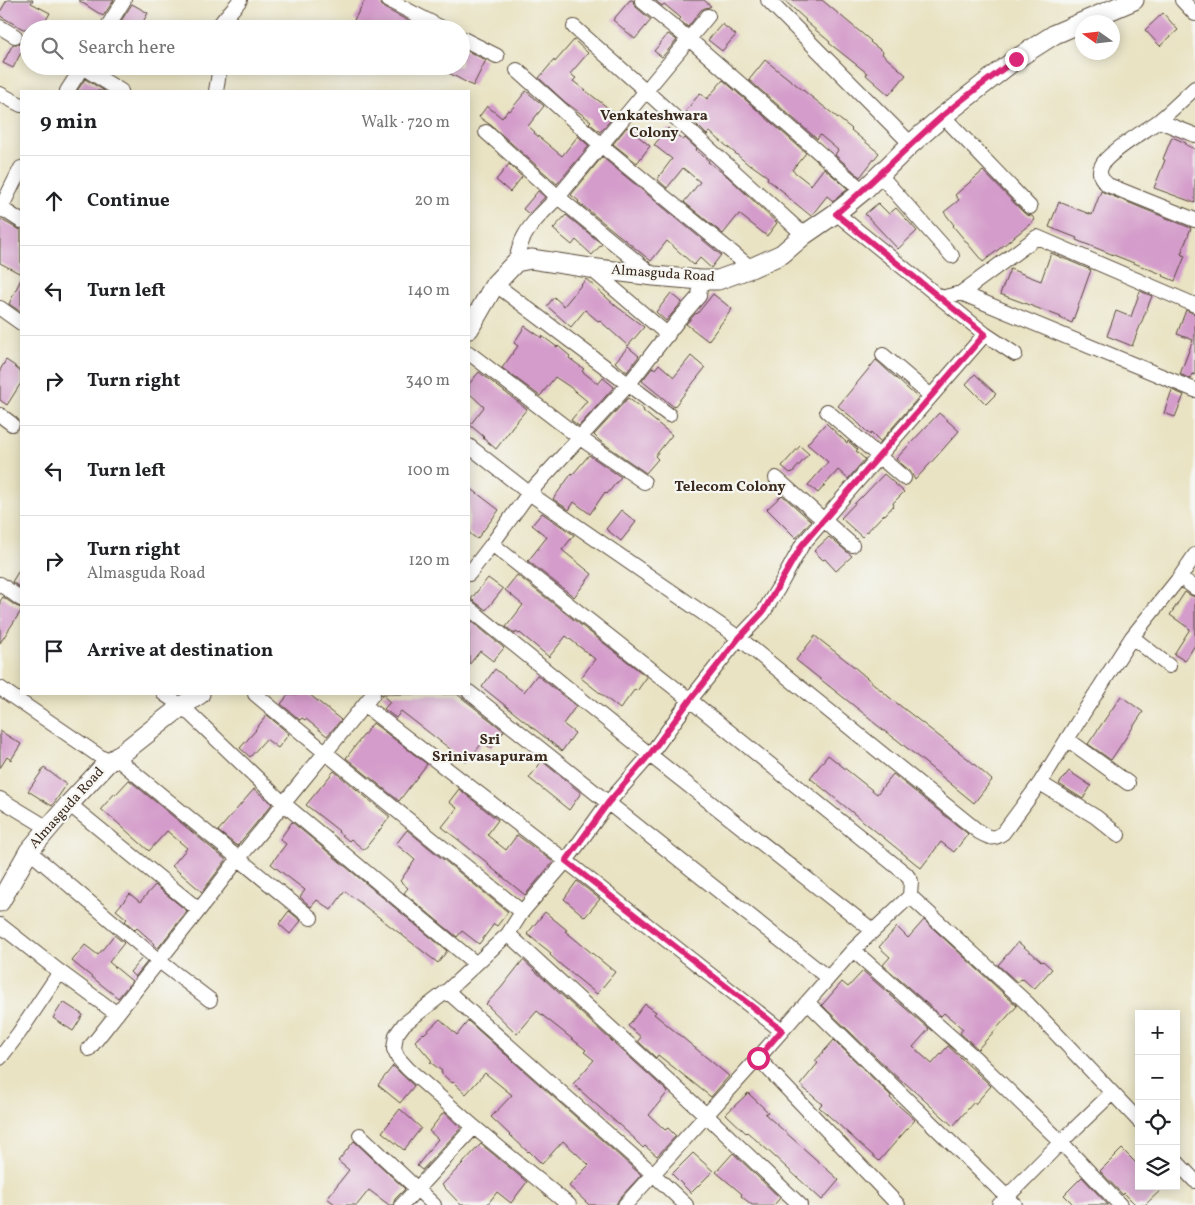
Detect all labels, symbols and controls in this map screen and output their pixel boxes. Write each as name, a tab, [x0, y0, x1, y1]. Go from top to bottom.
north arrow	[1075, 15, 1120, 60]
search box	[20, 20, 470, 75]
icon: search	[38, 34, 66, 62]
text: Search here	[78, 35, 175, 61]
route end	[1005, 48, 1028, 71]
district label: Venkateshwara Colony	[600, 106, 708, 144]
text: 9 min	[40, 108, 97, 137]
text: Walk · 720 m	[361, 112, 450, 134]
icon: ahead	[40, 187, 68, 215]
text: Continue	[87, 188, 170, 214]
text: 20 m	[415, 190, 450, 212]
street label: Almasguda Road	[611, 261, 715, 287]
icon: left	[40, 277, 68, 305]
text: Turn left	[87, 278, 166, 304]
text: 140 m	[408, 280, 450, 302]
icon: right	[40, 367, 68, 395]
text: Turn right	[87, 368, 180, 394]
text: 340 m	[406, 370, 450, 392]
icon: left	[40, 457, 68, 485]
text: Turn left	[87, 458, 166, 484]
text: 100 m	[407, 460, 450, 482]
district label: Telecom Colony	[674, 477, 786, 498]
text: Turn right	[87, 537, 180, 563]
icon: right	[40, 547, 68, 575]
text: 120 m	[408, 550, 450, 572]
text: Almasguda Road	[87, 563, 206, 585]
icon: arrive	[40, 637, 68, 665]
text: Arrive at destination	[87, 638, 273, 664]
district label: Sri Srinivasapuram	[432, 730, 548, 768]
street label: Almasguda Road	[25, 763, 109, 853]
map controls	[1135, 1010, 1180, 1190]
button: +	[1135, 1010, 1180, 1055]
route start	[747, 1047, 770, 1070]
button: −	[1135, 1055, 1180, 1100]
button: locate	[1135, 1100, 1180, 1145]
button: layers	[1135, 1145, 1180, 1190]

